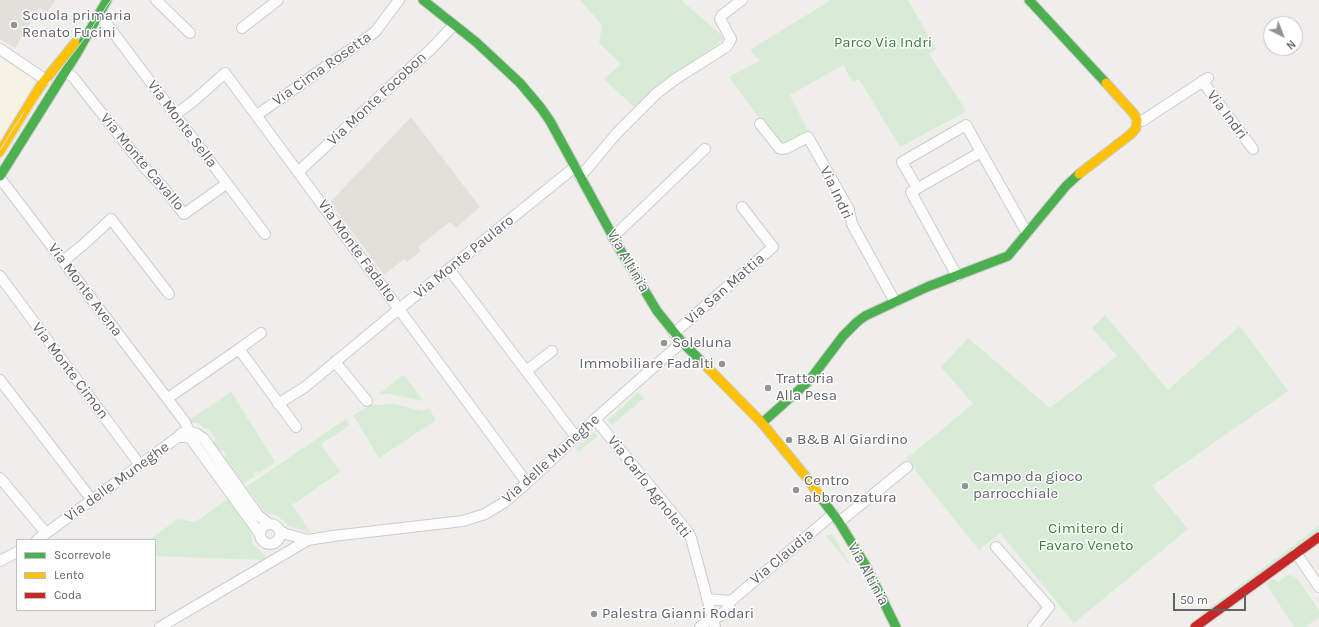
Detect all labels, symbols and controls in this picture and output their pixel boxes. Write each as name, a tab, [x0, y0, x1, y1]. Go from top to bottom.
place label: Scuola primaria Renato Fucini	[22, 7, 131, 42]
north arrow	[1263, 16, 1303, 56]
marker: Scuola primaria Renato Fucini	[9, 20, 19, 30]
street label: Via Cima Rosetta	[269, 28, 375, 110]
park label: Parco Via Indri	[834, 34, 932, 52]
text: N	[1283, 37, 1298, 52]
street label: Via Monte Focobon	[324, 48, 430, 150]
street label: Via Monte Sella	[143, 77, 221, 171]
street label: Via Indri	[1203, 87, 1251, 143]
street label: Via Monte Cavallo	[96, 110, 188, 214]
street label: Via Indri	[815, 164, 857, 222]
street label: Via Monte Fadalto	[314, 196, 400, 306]
street label: Via Monte Paularo	[410, 211, 518, 303]
street label: Via Altinia	[603, 226, 653, 296]
street label: Via Monte Avena	[44, 240, 126, 340]
street label: Via San Mattia	[681, 250, 769, 328]
street label: Via Monte Cimon	[28, 319, 112, 423]
place label: Soleluna	[672, 334, 732, 352]
marker: Soleluna	[659, 338, 669, 348]
place label: Immobiliare Fadalti	[579, 355, 714, 373]
marker: Immobiliare Fadalti	[717, 359, 727, 369]
place label: Trattoria Alla Pesa	[776, 370, 837, 405]
marker: Trattoria Alla Pesa	[763, 383, 773, 393]
street label: Via delle Muneghe	[499, 411, 603, 507]
place label: B&B Al Giardino	[797, 431, 908, 449]
street label: Via Carlo Agnoletti	[603, 432, 695, 542]
marker: B&B Al Giardino	[784, 435, 794, 445]
street label: Via delle Muneghe	[61, 438, 173, 526]
place label: Campo da gioco parrocchiale	[973, 468, 1083, 503]
place label: Centro abbronzatura	[804, 472, 896, 507]
marker: Campo da gioco parrocchiale	[960, 481, 970, 491]
marker: Centro abbronzatura	[791, 485, 801, 495]
park label: Cimitero di Favaro Veneto	[1039, 520, 1133, 555]
street label: Via Claudia	[747, 525, 817, 589]
legend	[16, 539, 156, 611]
street label: Via Altinia	[843, 539, 893, 609]
text: Scorrevole	[54, 548, 111, 562]
text: Lento	[54, 568, 84, 582]
scale bar	[1175, 585, 1248, 611]
text: Coda	[54, 588, 82, 602]
text: 50 m	[1180, 593, 1208, 607]
place label: Palestra Gianni Rodari	[602, 605, 754, 623]
marker: Palestra Gianni Rodari	[589, 609, 599, 619]

